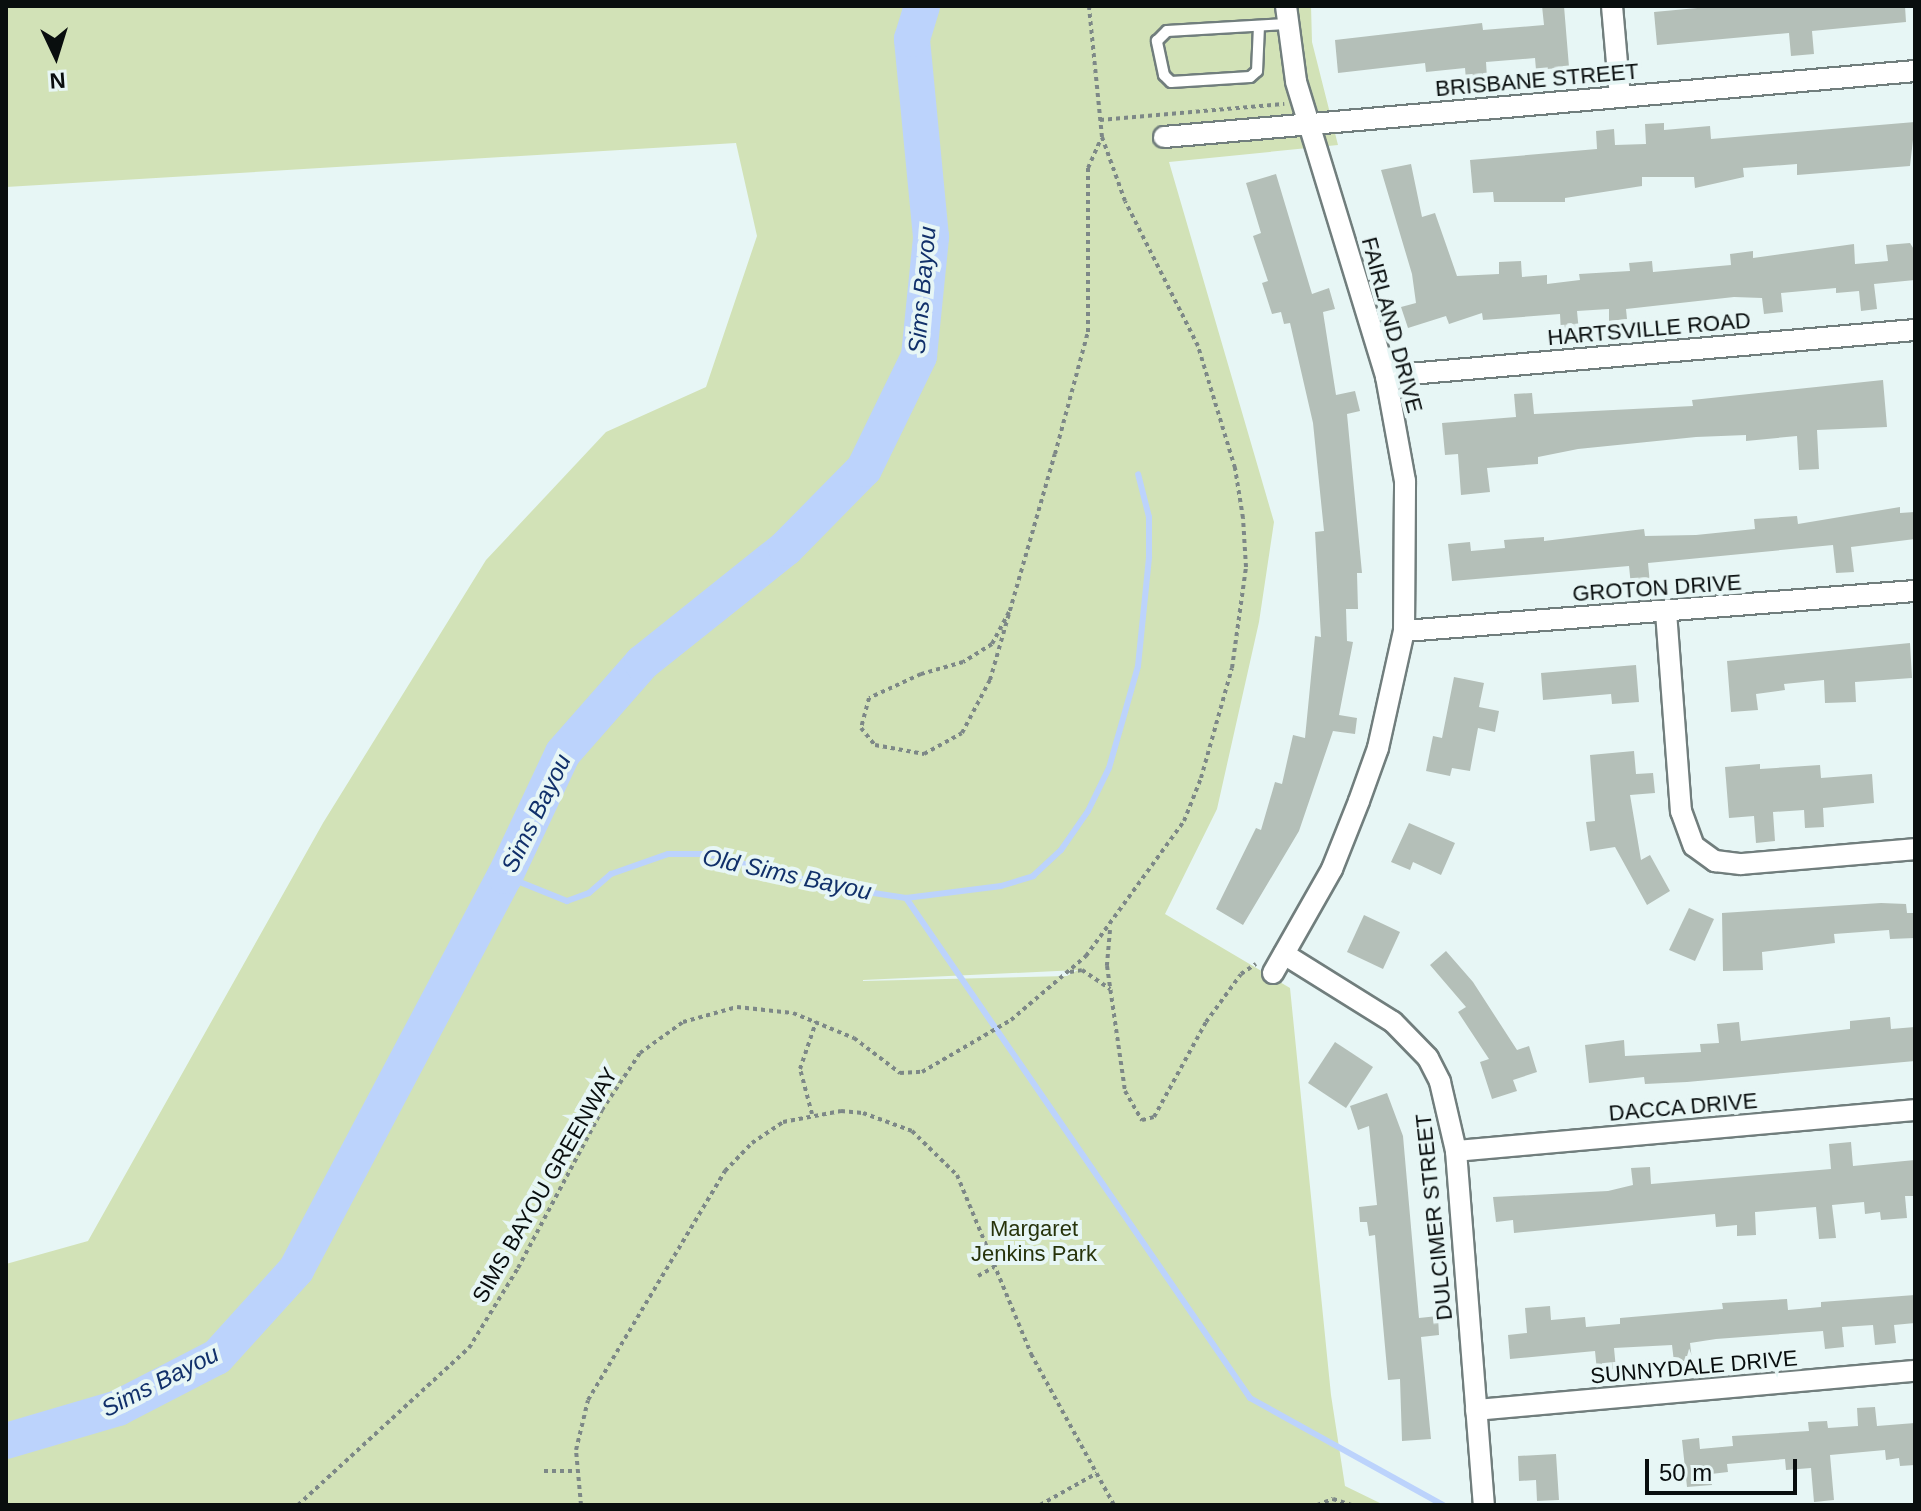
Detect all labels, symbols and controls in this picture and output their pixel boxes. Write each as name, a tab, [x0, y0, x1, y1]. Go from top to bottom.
north arrow	[16, 16, 96, 96]
street label: BRISBANE STREET	[1434, 58, 1640, 102]
text: N	[49, 67, 67, 93]
water label: Sims Bayou	[902, 225, 942, 355]
street label: FAIRLAND DRIVE	[1356, 234, 1428, 416]
street label: HARTSVILLE ROAD	[1546, 307, 1752, 351]
street label: GROTON DRIVE	[1572, 569, 1742, 607]
water label: Sims Bayou	[495, 749, 577, 877]
water label: Old Sims Bayou	[700, 842, 874, 906]
street label: SIMS BAYOU GREENWAY	[467, 1063, 623, 1307]
street label: DACCA DRIVE	[1607, 1087, 1759, 1127]
street label: DULCIMER STREET	[1410, 1112, 1458, 1322]
park label: Margaret Jenkins Park	[971, 1215, 1097, 1266]
water label: Sims Bayou	[96, 1339, 224, 1423]
street label: SUNNYDALE DRIVE	[1589, 1345, 1799, 1389]
scale bar	[1649, 1443, 1801, 1493]
text: 50 m	[1659, 1459, 1712, 1486]

